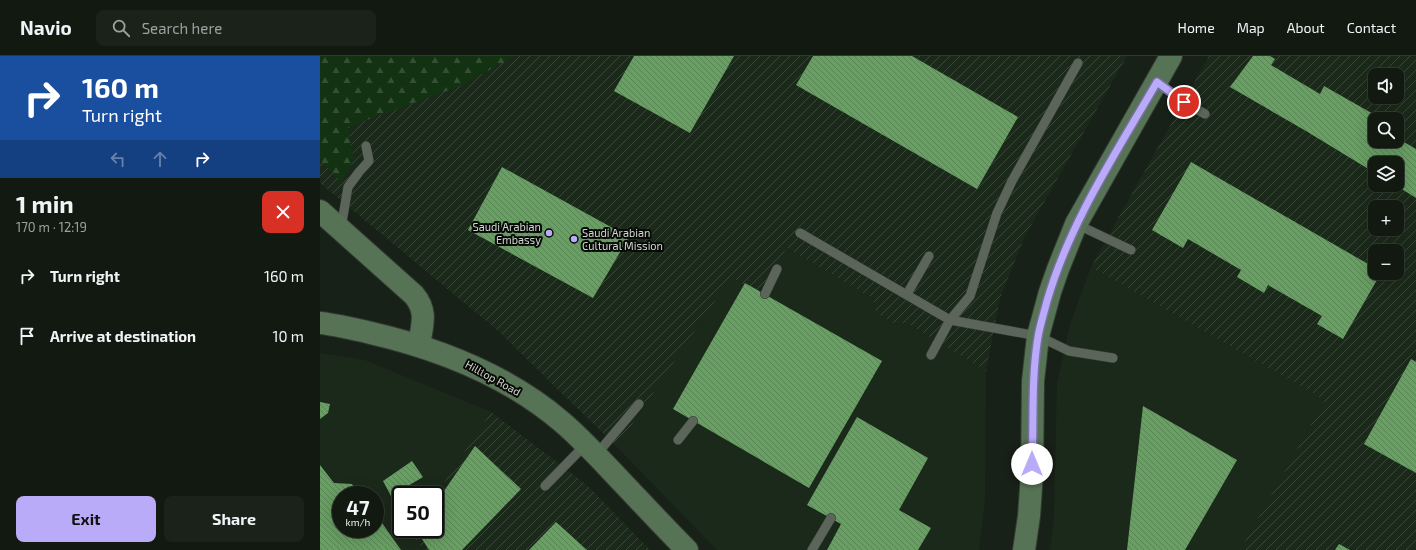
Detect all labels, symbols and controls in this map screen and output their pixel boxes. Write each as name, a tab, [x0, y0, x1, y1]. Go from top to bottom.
search box	[96, 10, 376, 46]
text: Navio	[20, 16, 72, 39]
icon: search	[110, 17, 132, 39]
text: Search here	[142, 19, 222, 37]
text: Home	[1178, 19, 1215, 36]
text: Map	[1237, 19, 1265, 36]
text: About	[1287, 19, 1325, 36]
text: Contact	[1347, 19, 1396, 36]
map controls	[1368, 68, 1404, 280]
button: sound	[1368, 68, 1404, 104]
text: 160 m	[82, 70, 159, 104]
icon: right	[16, 72, 68, 124]
pin	[1167, 85, 1201, 119]
icon: arrive	[1173, 91, 1195, 113]
text: Turn right	[82, 104, 162, 126]
button: search	[1368, 112, 1404, 148]
icon: left	[107, 148, 129, 170]
icon: ahead	[149, 148, 171, 170]
icon: right	[191, 148, 213, 170]
button: layers	[1368, 156, 1404, 192]
text: 1 min	[16, 189, 74, 218]
button: close	[262, 191, 304, 233]
button: +	[1368, 200, 1404, 236]
text: 170 m · 12:19	[16, 219, 87, 235]
place label: Saudi Arabian Embassy	[473, 220, 541, 246]
place label: Saudi Arabian Cultural Mission	[582, 226, 663, 252]
marker: Saudi Arabian Embassy	[544, 228, 554, 238]
marker: Saudi Arabian Cultural Mission	[569, 234, 579, 244]
button: −	[1368, 244, 1404, 280]
icon: right	[16, 265, 38, 287]
text: Turn right	[50, 267, 120, 285]
text: 160 m	[264, 267, 304, 285]
icon: arrive	[16, 325, 38, 347]
text: Arrive at destination	[50, 327, 196, 345]
text: 10 m	[272, 327, 304, 345]
street label: Hilltop Road	[463, 357, 523, 398]
position arrow	[1011, 443, 1053, 485]
speed limit sign: 50	[392, 486, 444, 538]
text: 47	[346, 495, 370, 519]
button: Exit	[16, 496, 156, 542]
button: Share	[164, 496, 304, 542]
text: km/h	[346, 516, 370, 528]

